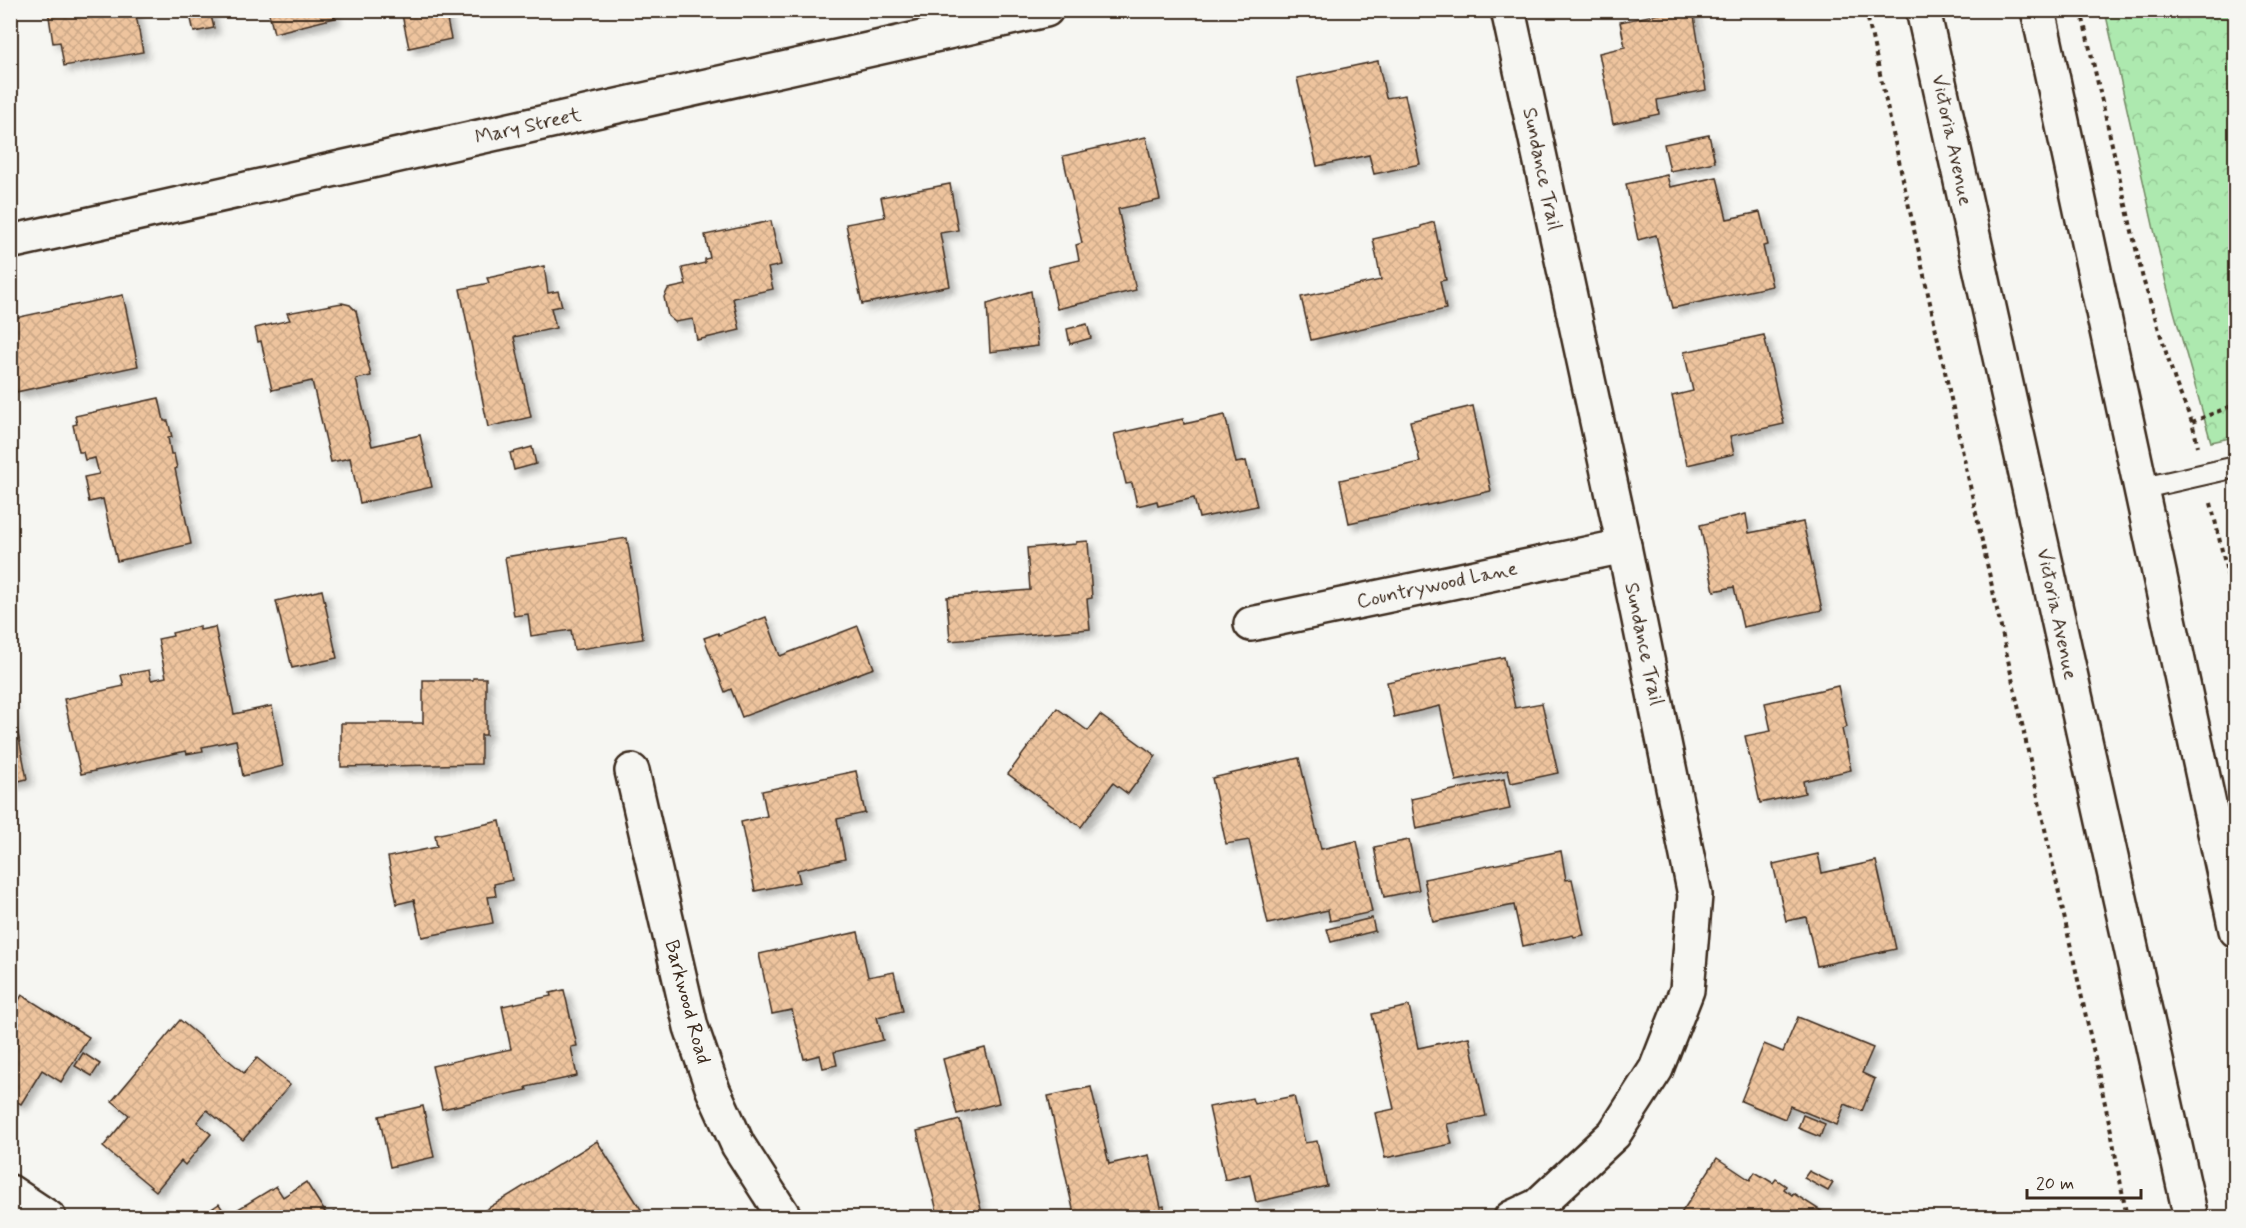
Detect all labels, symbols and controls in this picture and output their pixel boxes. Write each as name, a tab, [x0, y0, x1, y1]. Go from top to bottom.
street label: Victoria Avenue	[1925, 72, 1979, 208]
street label: Mary Street	[472, 101, 584, 151]
street label: Sundance Trail	[1516, 105, 1568, 233]
street label: Victoria Avenue	[2030, 546, 2084, 682]
street label: Countrywood Lane	[1354, 555, 1520, 615]
street label: Sundance Trail	[1618, 580, 1670, 708]
street label: Barkwood Road	[658, 937, 716, 1067]
scale bar	[2027, 1162, 2141, 1200]
text: 20 m	[2036, 1172, 2074, 1196]

